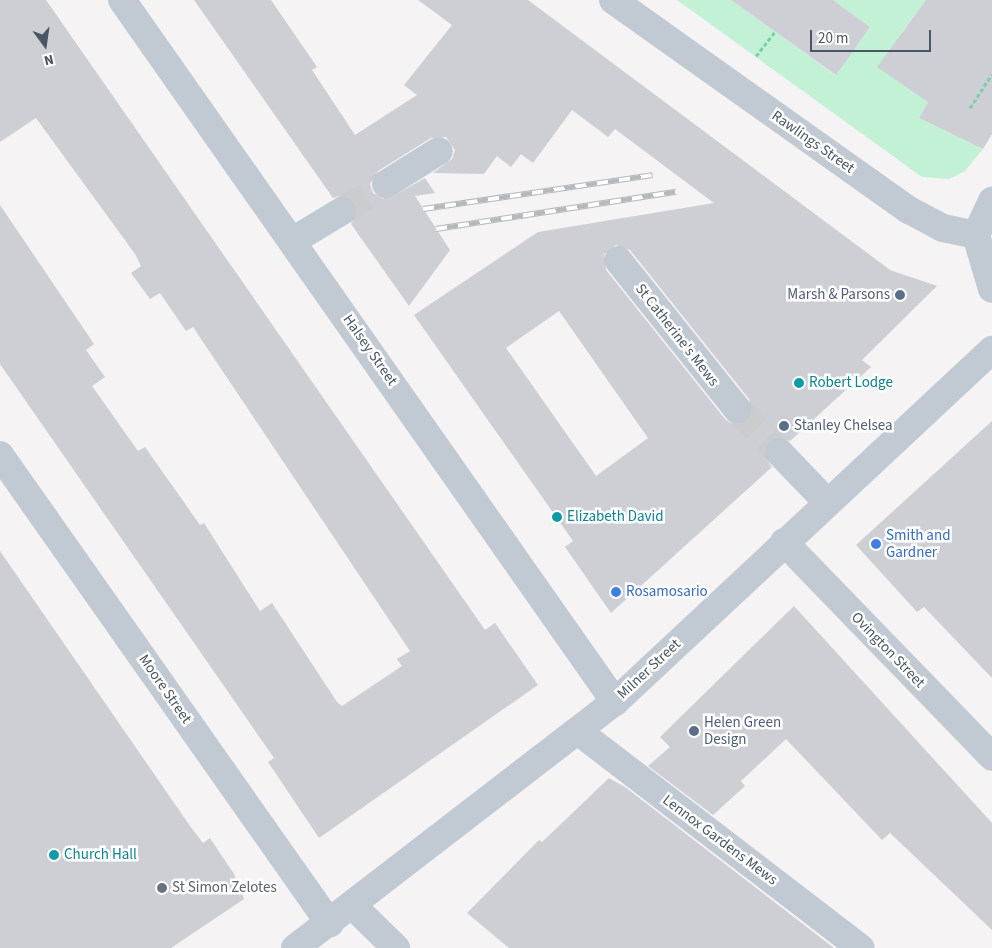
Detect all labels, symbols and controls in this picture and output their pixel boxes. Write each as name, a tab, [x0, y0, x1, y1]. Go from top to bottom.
north arrow	[20, 20, 70, 70]
scale bar	[812, 20, 933, 52]
text: 20 m	[818, 28, 848, 49]
text: N	[42, 49, 56, 70]
street label: Rawlings Street	[768, 107, 858, 177]
street label: St Catherine's Mews	[631, 280, 723, 390]
place label: Marsh & Parsons	[787, 286, 890, 304]
marker: Marsh & Parsons	[894, 289, 906, 301]
street label: Halsey Street	[339, 311, 401, 389]
place label: Robert Lodge	[809, 374, 893, 392]
marker: Robert Lodge	[793, 377, 805, 389]
place label: Stanley Chelsea	[794, 417, 893, 435]
marker: Stanley Chelsea	[778, 420, 790, 432]
place label: Elizabeth David	[567, 508, 664, 526]
marker: Elizabeth David	[551, 511, 563, 523]
place label: Smith and Gardner	[886, 526, 950, 561]
marker: Smith and Gardner	[870, 538, 882, 550]
place label: Rosamosario	[626, 583, 708, 601]
marker: Rosamosario	[610, 586, 622, 598]
street label: Ovington Street	[847, 608, 929, 692]
street label: Milner Street	[614, 635, 684, 703]
street label: Moore Street	[135, 651, 195, 727]
place label: Helen Green Design	[704, 713, 781, 748]
marker: Helen Green Design	[688, 725, 700, 737]
street label: Lennox Gardens Mews	[659, 791, 781, 889]
place label: Church Hall	[64, 846, 137, 864]
marker: Church Hall	[48, 849, 60, 861]
place label: St Simon Zelotes	[172, 879, 277, 897]
marker: St Simon Zelotes	[156, 882, 168, 894]

